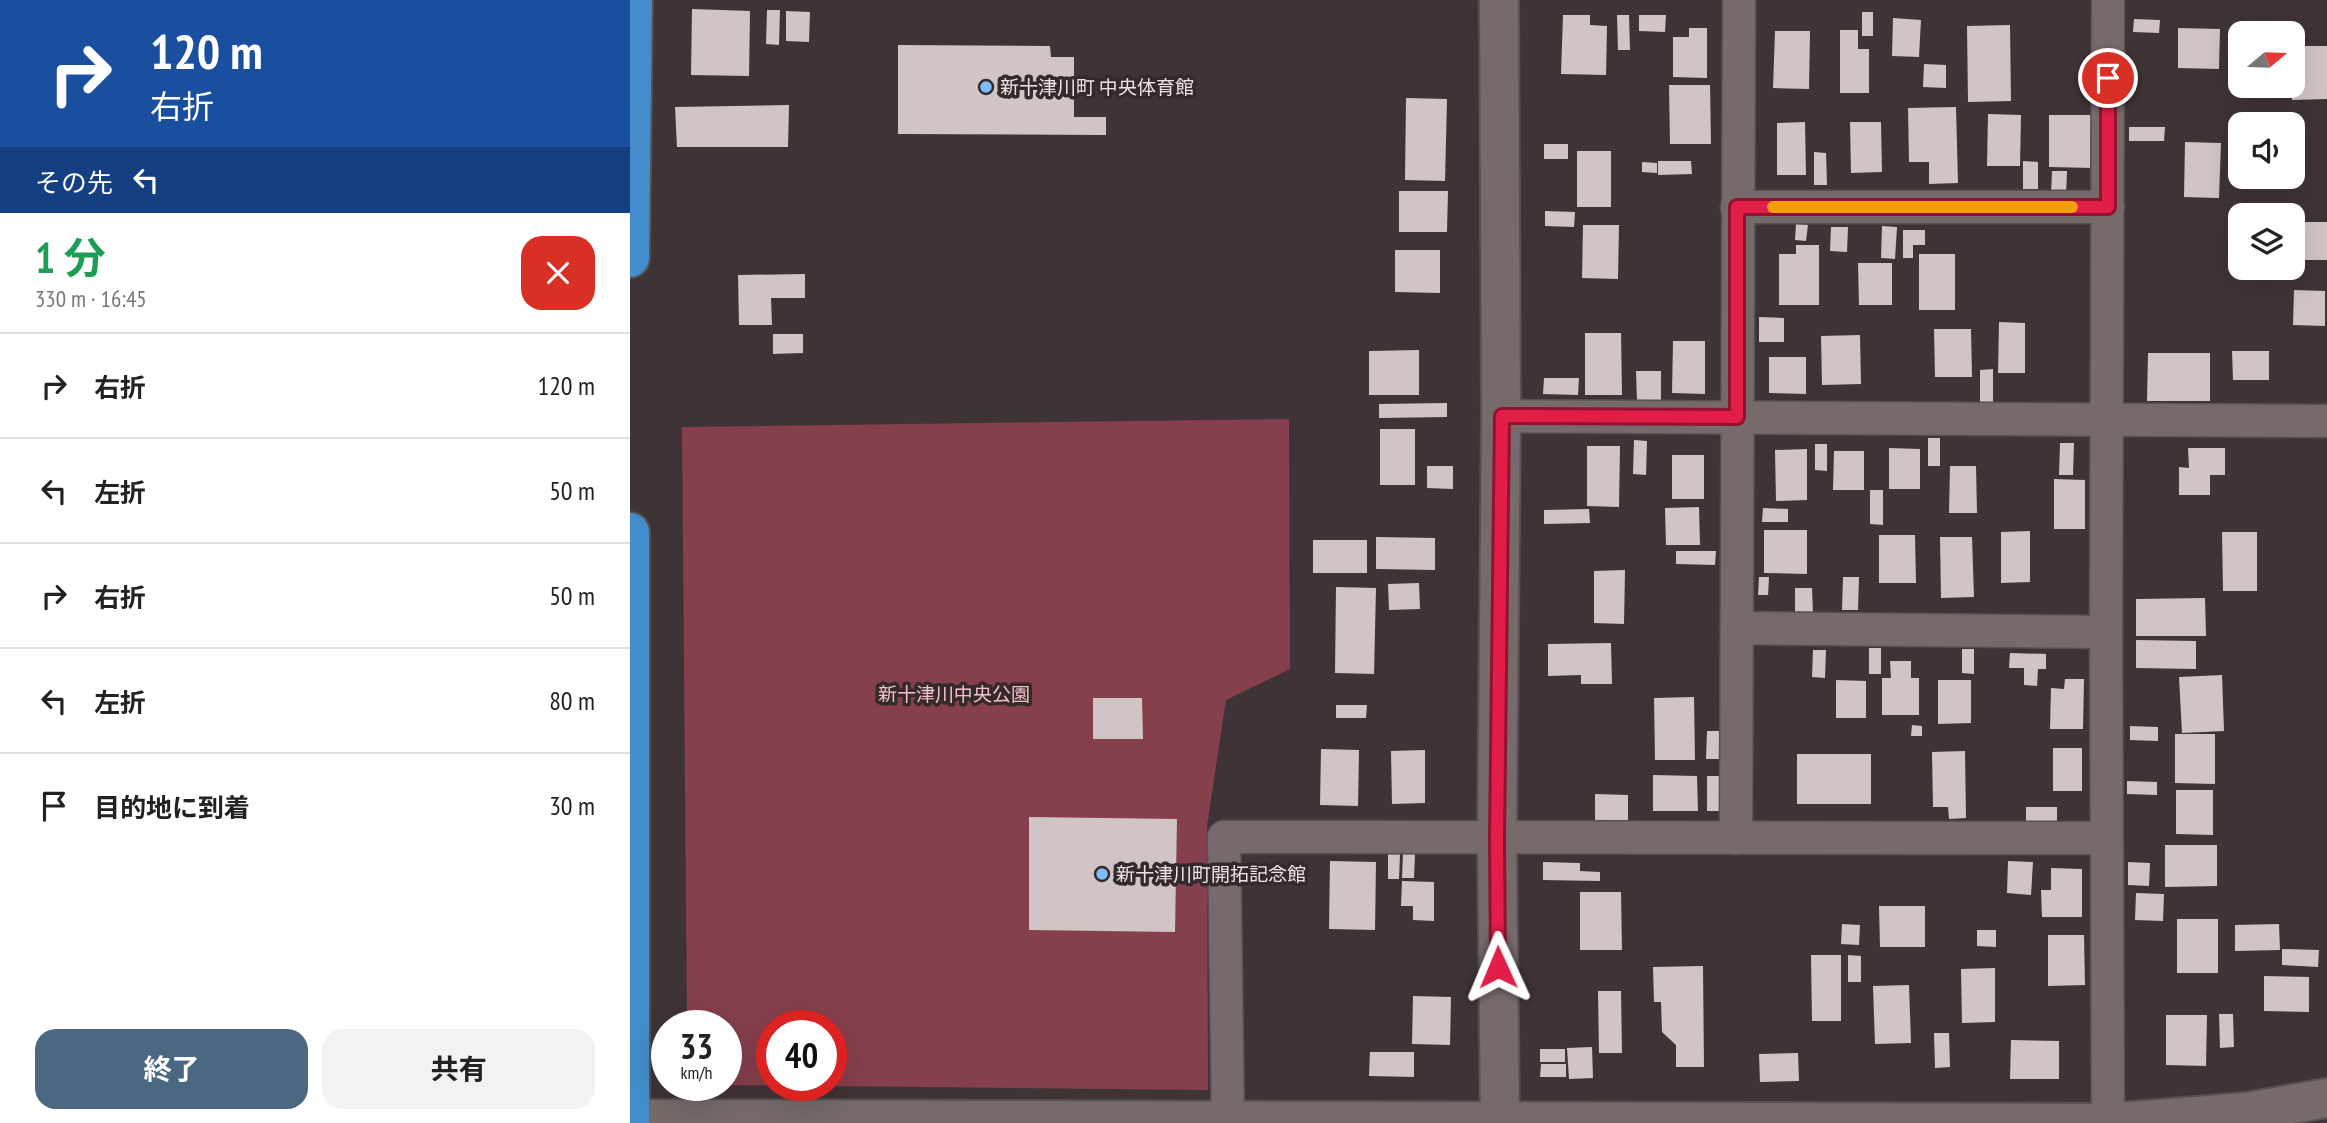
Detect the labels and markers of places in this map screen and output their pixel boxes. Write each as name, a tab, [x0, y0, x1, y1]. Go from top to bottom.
pin	[2078, 48, 2138, 108]
place label: 新十津川町 中央体育館	[1000, 75, 1194, 99]
marker: 新十津川町 中央体育館	[978, 79, 994, 95]
place label: 新十津川町開拓記念館	[1116, 862, 1306, 886]
marker: 新十津川町開拓記念館	[1094, 866, 1110, 882]

